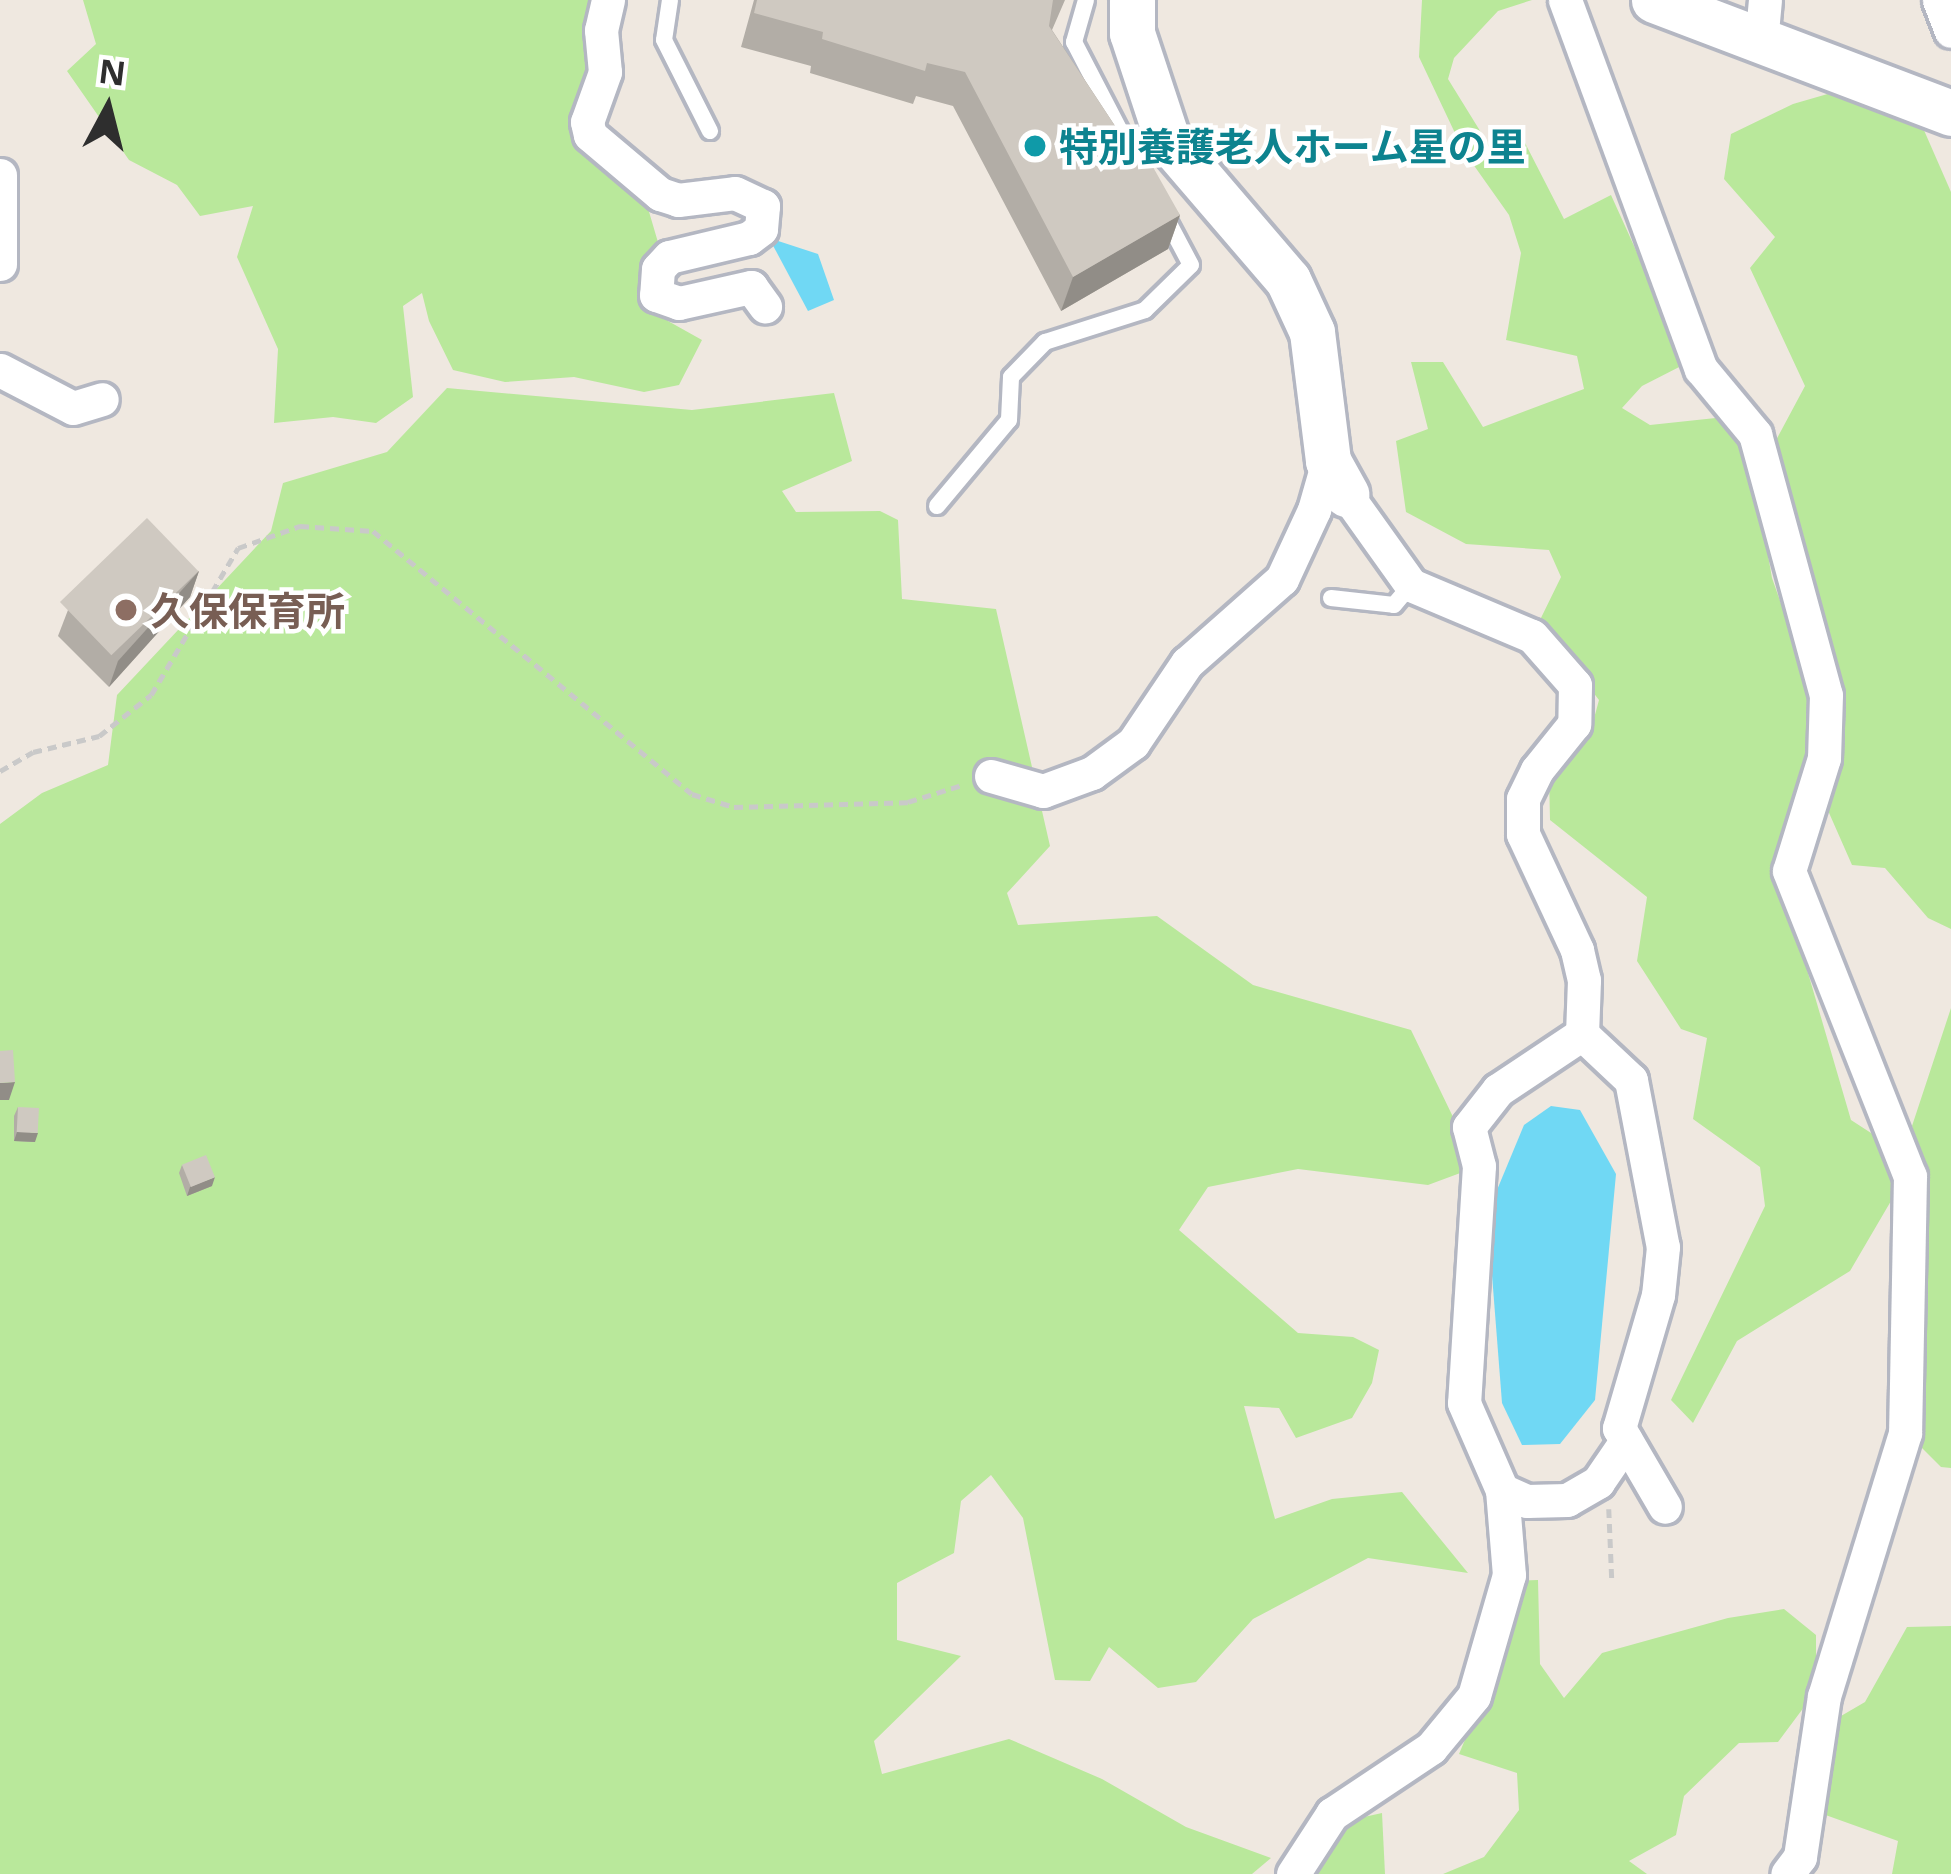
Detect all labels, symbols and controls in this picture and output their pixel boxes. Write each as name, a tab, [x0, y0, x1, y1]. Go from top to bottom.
north arrow	[48, 48, 168, 168]
text: N	[96, 48, 129, 96]
place label: 特別養護老人ホーム星の里	[1059, 123, 1527, 169]
marker: 特別養護老人ホーム星の里	[1022, 133, 1048, 159]
place label: 久保保育所	[150, 587, 345, 633]
marker: 久保保育所	[113, 597, 139, 623]

